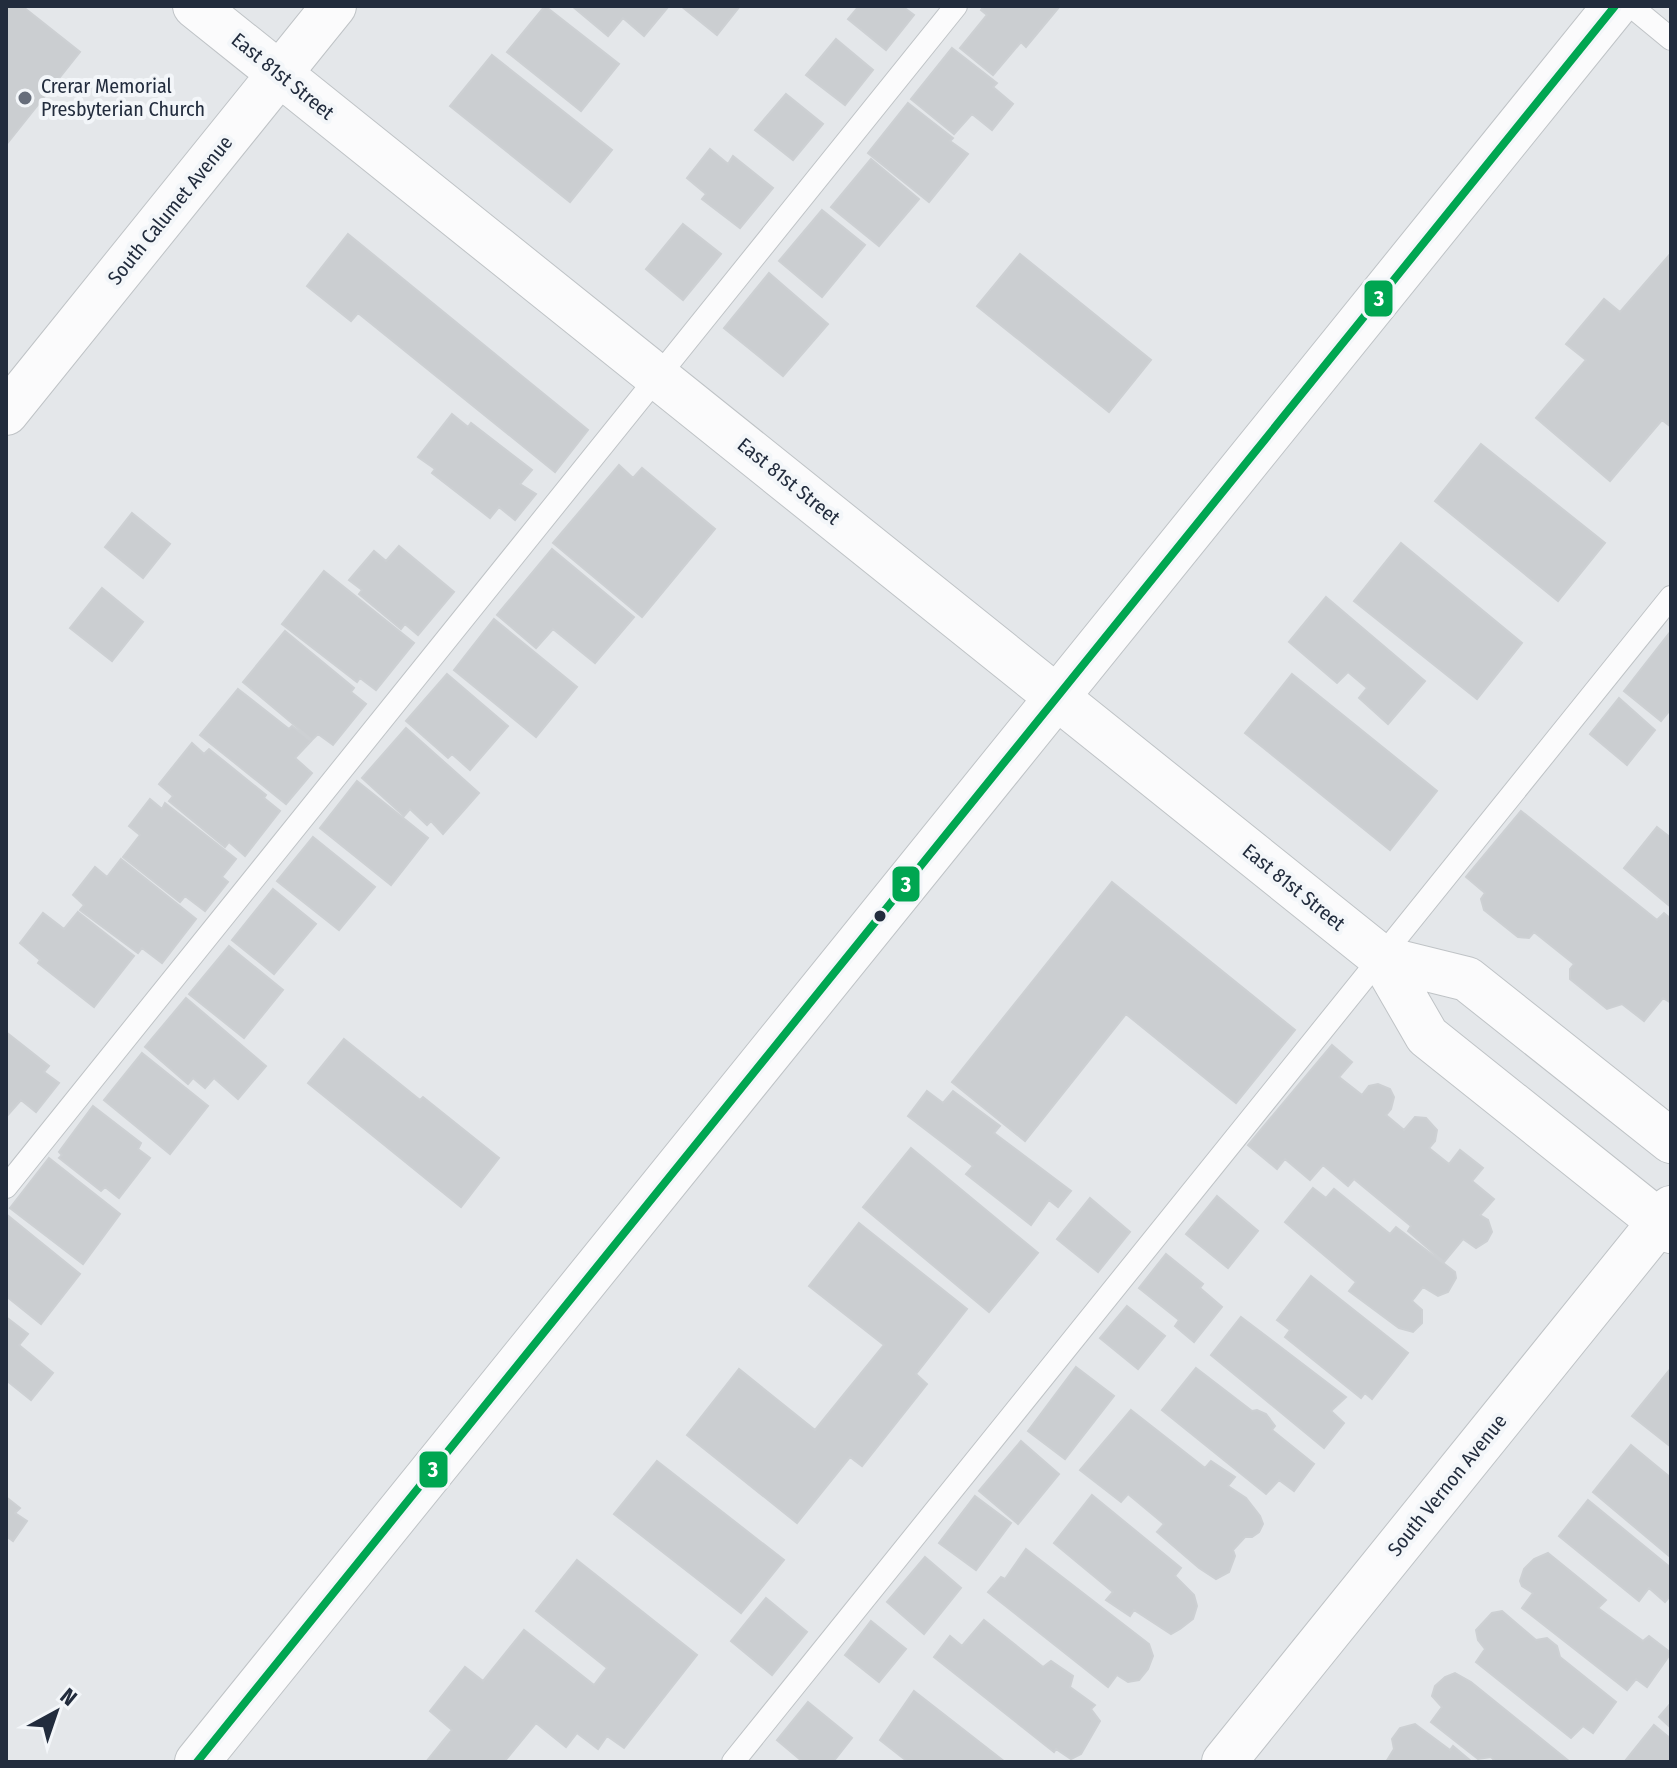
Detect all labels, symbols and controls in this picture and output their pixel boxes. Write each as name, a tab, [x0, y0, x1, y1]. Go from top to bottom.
street label: East 81st Street	[227, 27, 339, 125]
place label: Crerar Memorial Presbyterian Church	[41, 74, 205, 121]
marker: Crerar Memorial Presbyterian Church	[16, 89, 34, 107]
street label: South Calumet Avenue	[103, 131, 237, 289]
line badge: 3	[1363, 279, 1394, 318]
text: 3	[1373, 285, 1384, 312]
street label: East 81st Street	[733, 432, 845, 530]
street label: East 81st Street	[1238, 838, 1350, 936]
line badge: 3	[891, 865, 921, 903]
text: 3	[900, 871, 911, 898]
unlabelled marker	[872, 908, 888, 924]
street label: South Vernon Avenue	[1382, 1409, 1512, 1561]
line badge: 3	[418, 1450, 449, 1489]
text: 3	[427, 1456, 438, 1483]
north arrow	[16, 1672, 96, 1752]
text: N	[55, 1682, 82, 1712]

